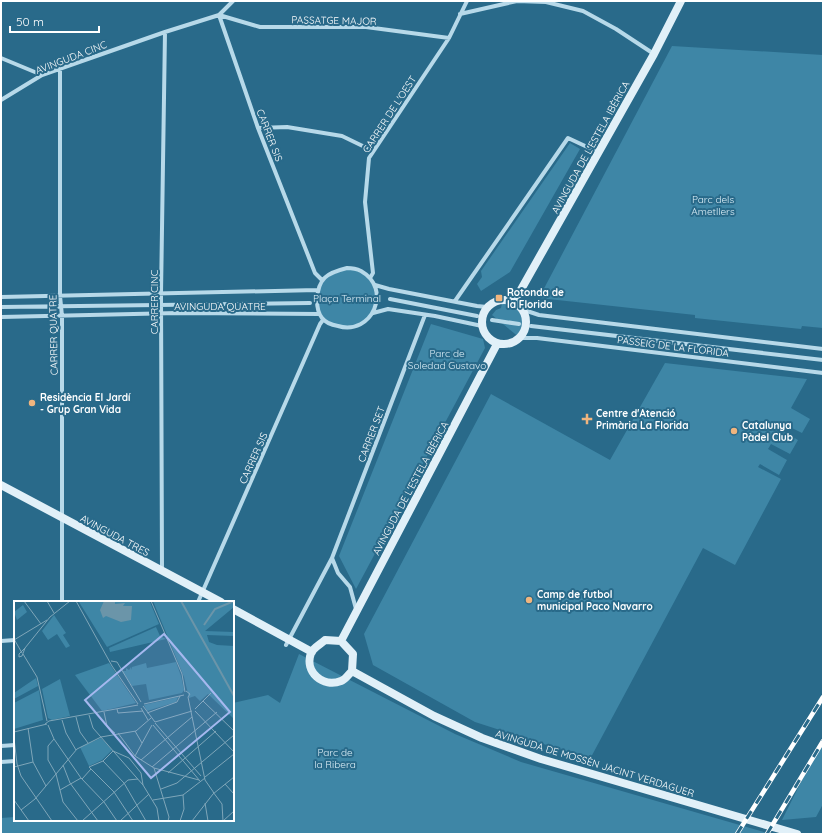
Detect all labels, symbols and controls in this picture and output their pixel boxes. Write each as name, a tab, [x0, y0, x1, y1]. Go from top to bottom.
scale bar	[10, 8, 99, 34]
street label: PASSATGE MAJOR	[291, 13, 377, 28]
text: 50 m	[16, 14, 44, 29]
street label: AVINGUDA CINC	[34, 38, 109, 77]
street label: CARRER DE L'OEST	[360, 73, 419, 155]
street label: AVINGUDA DE L'ESTELA IBÈRICA	[548, 78, 633, 216]
street label: CARRER SIS	[254, 107, 286, 164]
park label: Parc dels Ametllers	[691, 193, 735, 218]
street label: CARRER CINC	[148, 269, 161, 334]
place label: Rotonda de la Florida	[507, 286, 564, 311]
park label: Plaça Terminal	[313, 292, 381, 305]
marker: Rotonda de la Florida	[494, 293, 504, 303]
street label: CARRER QUATRE	[46, 294, 61, 375]
street label: AVINGUDA QUATRE	[174, 300, 266, 313]
street label: PASSEIG DE LA FLORIDA	[616, 333, 730, 360]
park label: Parc de Soledad Gustavo	[408, 347, 486, 372]
place label: Residència El Jardí - Grup Gran Vida	[40, 391, 131, 416]
marker: Residència El Jardí - Grup Gran Vida	[27, 398, 37, 408]
street label: CARRER SET	[355, 404, 388, 464]
place label: Centre d'Atenció Primària La Florida	[596, 407, 688, 432]
marker: Centre d'Atenció Primària La Florida	[581, 413, 593, 425]
street label: AVINGUDA DE L'ESTELA IBÈRICA	[370, 419, 452, 557]
place label: Catalunya Pàdel Club	[742, 419, 793, 444]
marker: Catalunya Pàdel Club	[729, 426, 739, 436]
street label: CARRER SIS	[236, 430, 271, 486]
street label: AVINGUDA TRES	[78, 512, 152, 559]
place label: Camp de futbol municipal Paco Navarro	[537, 588, 653, 613]
marker: Camp de futbol municipal Paco Navarro	[524, 595, 534, 605]
inset map	[14, 601, 234, 821]
street label: AVINGUDA DE MOSSÈN JACINT VERDAGUER	[494, 727, 696, 800]
park label: Parc de la Ribera	[314, 746, 356, 771]

